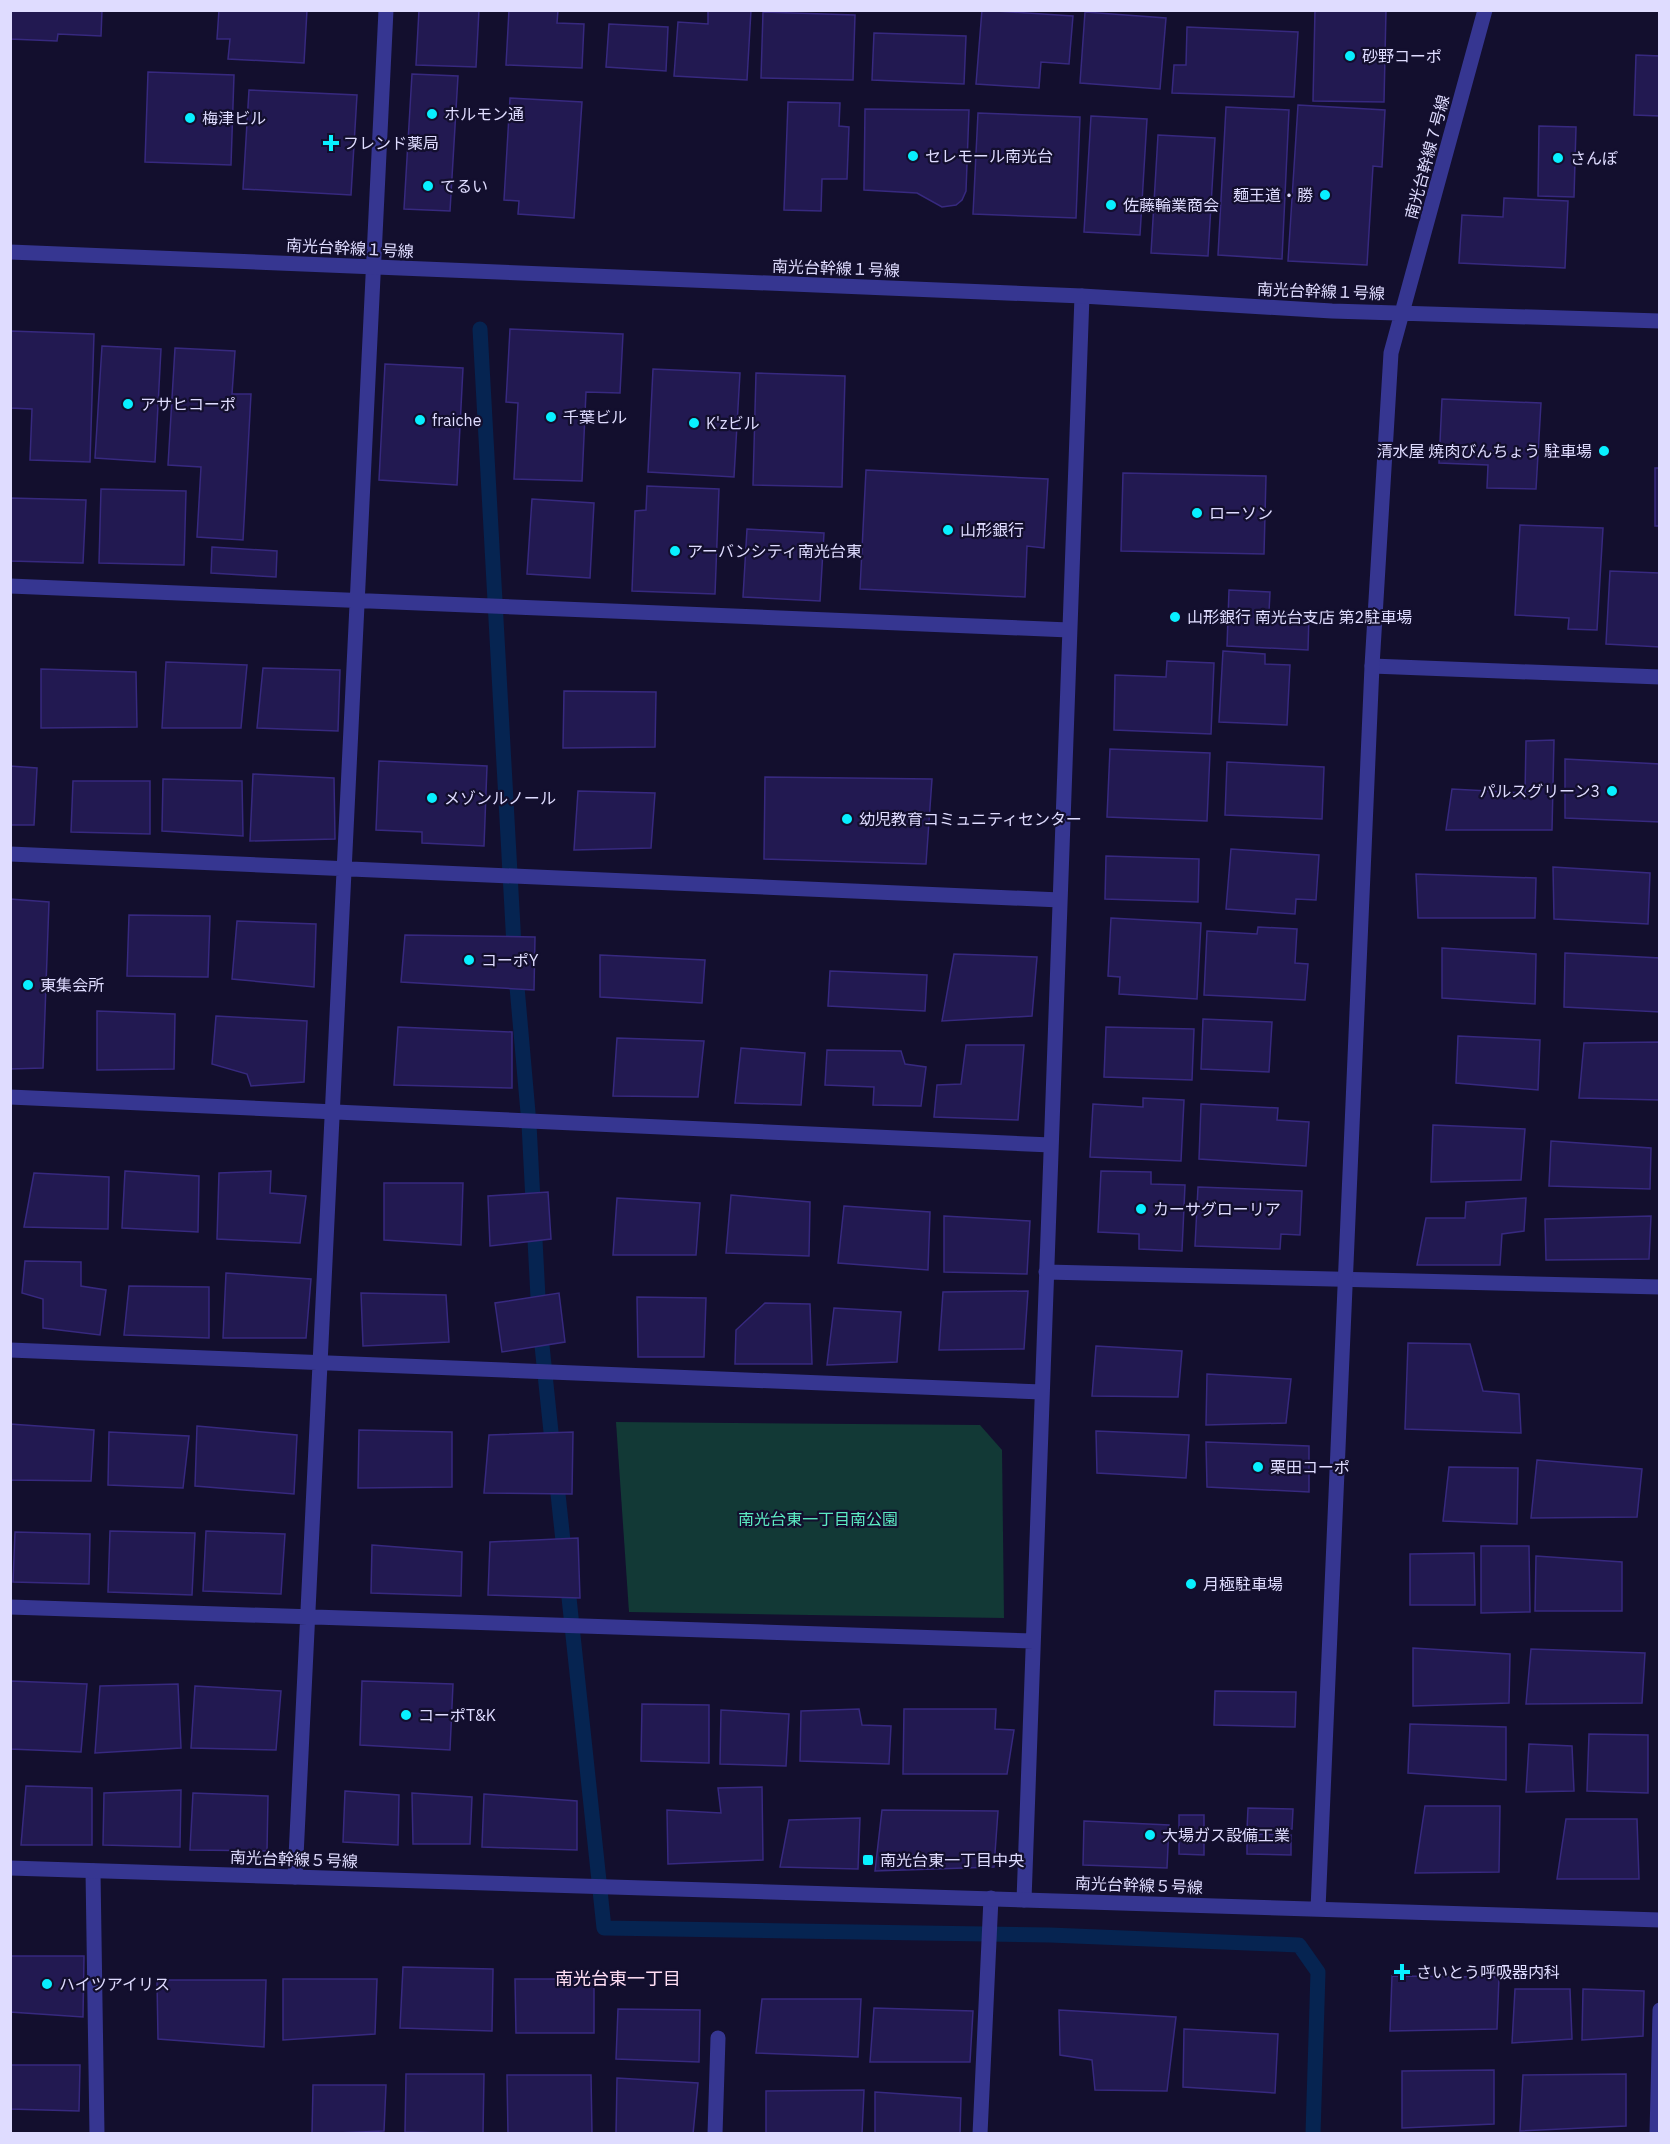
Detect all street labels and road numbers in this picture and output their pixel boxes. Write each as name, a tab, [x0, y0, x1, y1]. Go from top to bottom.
street label: 南光台幹線７号線	[1401, 93, 1453, 221]
street label: 南光台幹線１号線	[286, 235, 414, 261]
street label: 南光台幹線１号線	[772, 256, 900, 280]
street label: 南光台幹線１号線	[1257, 279, 1385, 303]
street label: 南光台幹線５号線	[230, 1847, 358, 1871]
street label: 南光台幹線５号線	[1075, 1873, 1203, 1897]

